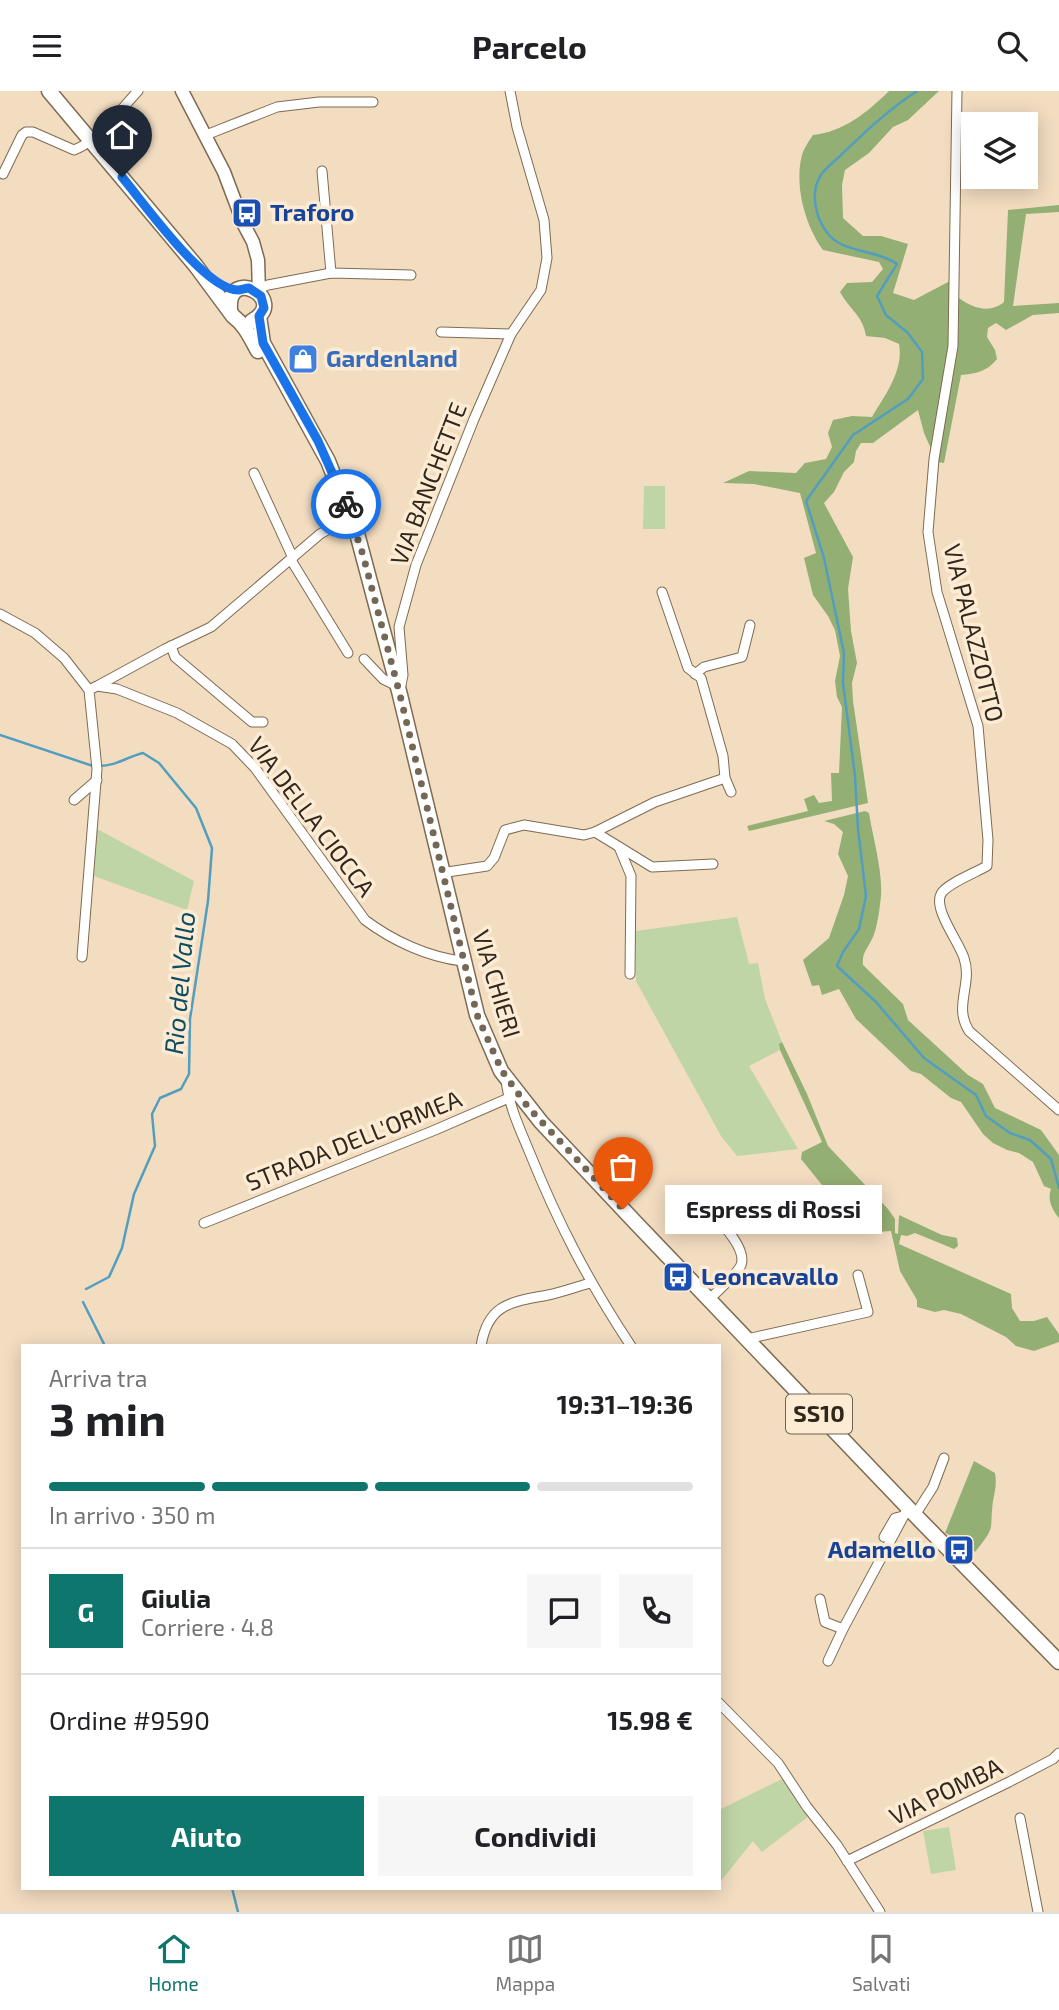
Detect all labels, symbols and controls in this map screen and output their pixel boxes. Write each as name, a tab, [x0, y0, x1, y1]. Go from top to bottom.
icon: menu	[28, 27, 66, 65]
text: Parcelo	[472, 27, 587, 65]
icon: search	[993, 27, 1031, 65]
pin	[92, 105, 152, 177]
map controls	[961, 112, 1038, 189]
button: layers	[961, 112, 1038, 189]
icon: home	[103, 116, 141, 154]
bus stop icon: Traforo	[230, 196, 264, 230]
place label: Traforo	[270, 197, 354, 226]
shop icon: Gardenland	[286, 342, 320, 376]
place label: Gardenland	[326, 343, 458, 372]
street label: VIA BANCHETTE	[383, 398, 472, 569]
courier	[311, 469, 381, 539]
icon: bike	[327, 485, 365, 523]
street label: VIA PALAZZOTTO	[938, 541, 1011, 725]
street label: VIA DELLA CIOCCA	[243, 731, 382, 902]
water label: Rio del Vallo	[157, 910, 200, 1056]
street label: VIA CHIERI	[467, 926, 528, 1041]
street label: STRADA DELL'ORMEA	[241, 1083, 466, 1196]
pin	[593, 1137, 653, 1209]
icon: bag	[604, 1148, 642, 1186]
callout: Espress di Rossi	[665, 1185, 882, 1233]
text: Espress di Rossi	[686, 1195, 861, 1223]
bus stop icon: Leoncavallo	[661, 1260, 695, 1294]
place label: Leoncavallo	[701, 1261, 839, 1290]
text: Arriva tra	[49, 1364, 148, 1392]
text: 19:31–19:36	[557, 1388, 693, 1419]
text: 3 min	[49, 1390, 166, 1445]
road number: SS10	[786, 1395, 852, 1433]
text: In arrivo · 350 m	[49, 1501, 215, 1529]
bus stop icon: Adamello	[942, 1533, 976, 1567]
place label: Adamello	[828, 1534, 936, 1563]
button: chat	[527, 1574, 601, 1648]
button: phone	[619, 1574, 693, 1648]
text: Giulia	[141, 1582, 211, 1613]
text: G	[78, 1596, 94, 1627]
text: Corriere · 4.8	[141, 1613, 274, 1641]
text: Ordine #9590	[49, 1704, 210, 1735]
text: 15.98 €	[607, 1704, 693, 1735]
street label: VIA POMBA	[884, 1751, 1006, 1830]
button: Aiuto	[49, 1796, 364, 1876]
button: Condividi	[378, 1796, 693, 1876]
tab: Home	[148, 1930, 199, 1995]
tab: Mappa	[496, 1930, 555, 1995]
tab: Salvati	[852, 1930, 911, 1995]

